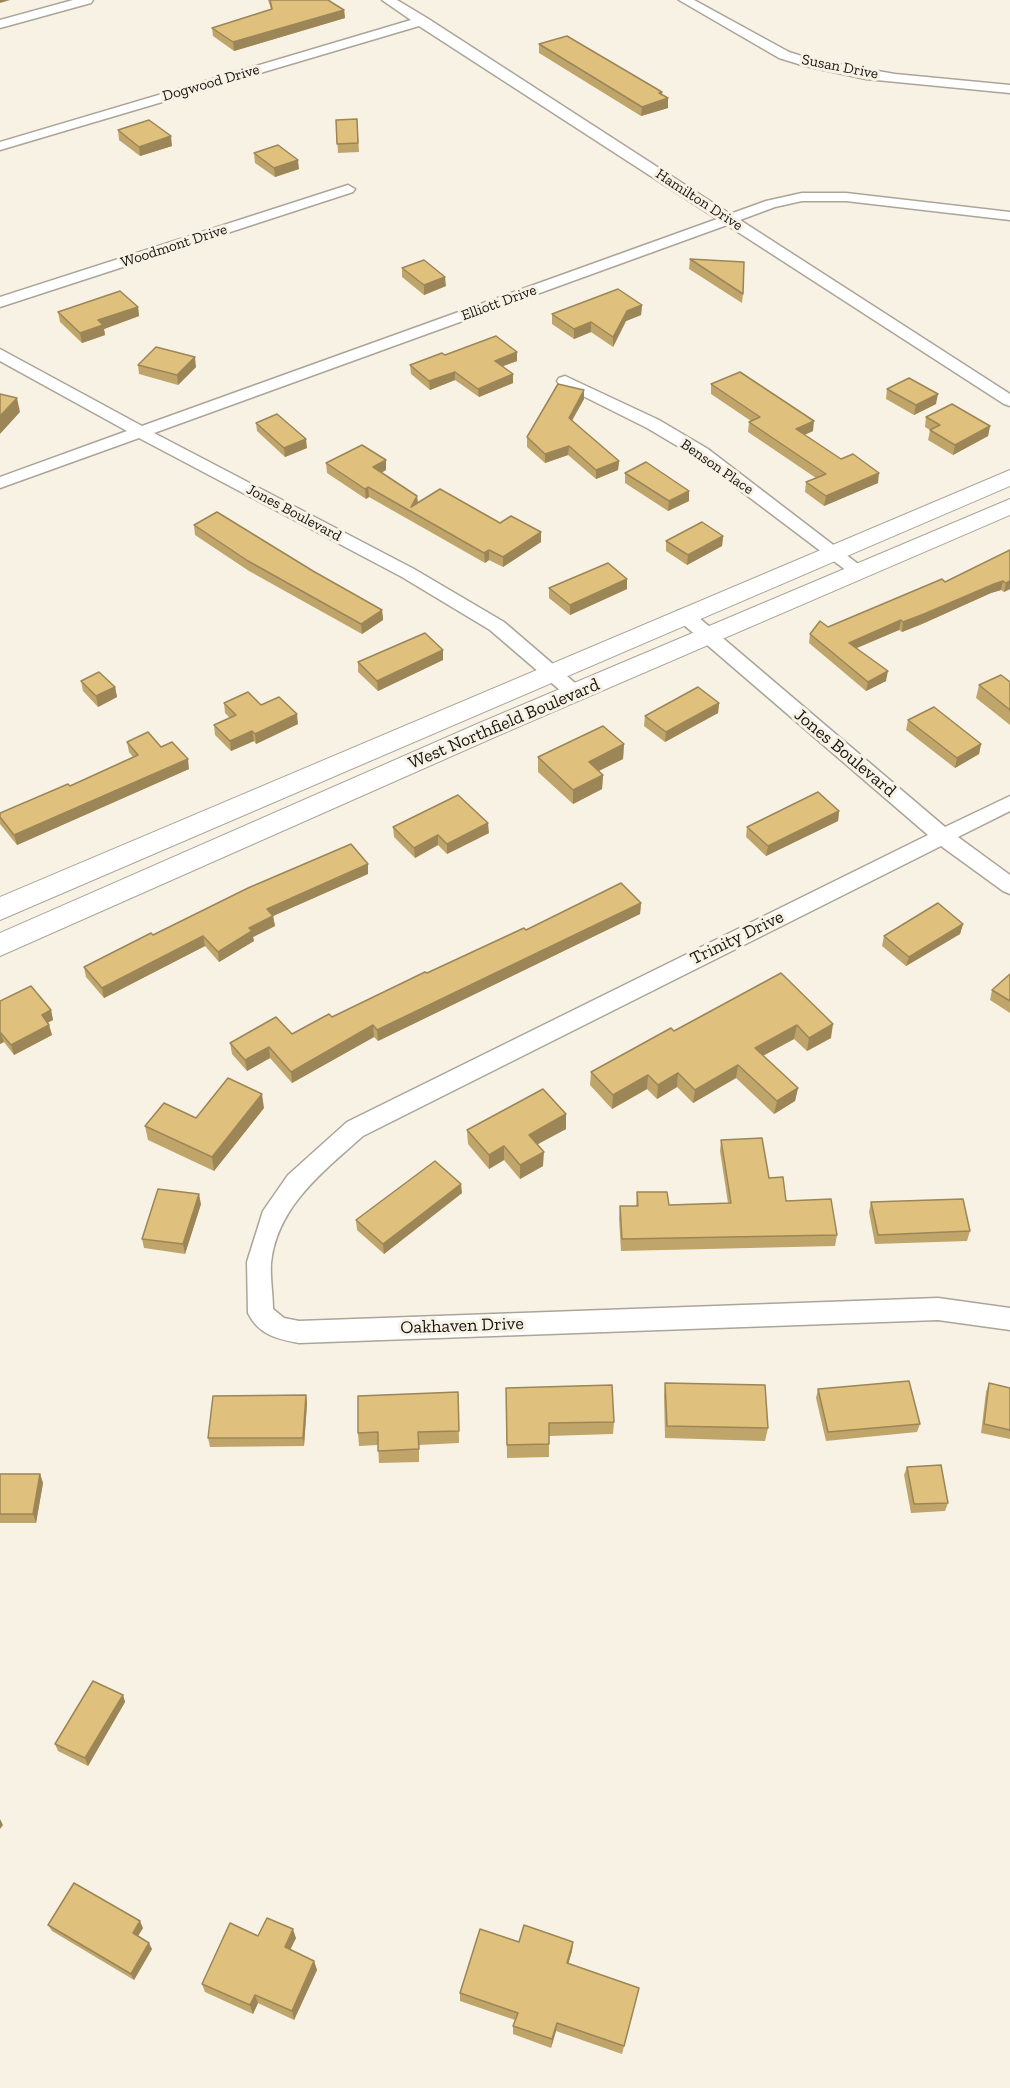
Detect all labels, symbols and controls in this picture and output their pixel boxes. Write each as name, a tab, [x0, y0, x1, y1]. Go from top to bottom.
street label: Susan Drive	[800, 51, 880, 83]
street label: Dogwood Drive	[160, 61, 262, 105]
street label: Hamilton Drive	[652, 165, 746, 235]
street label: Woodmont Drive	[119, 220, 229, 272]
street label: Elliott Drive	[459, 281, 539, 325]
street label: Benson Place	[677, 435, 757, 499]
street label: Jones Boulevard	[243, 480, 345, 546]
street label: West Northfield Boulevard	[405, 674, 603, 774]
street label: Jones Boulevard	[790, 704, 900, 802]
street label: Trinity Drive	[687, 906, 787, 970]
street label: Oakhaven Drive	[400, 1313, 524, 1339]

